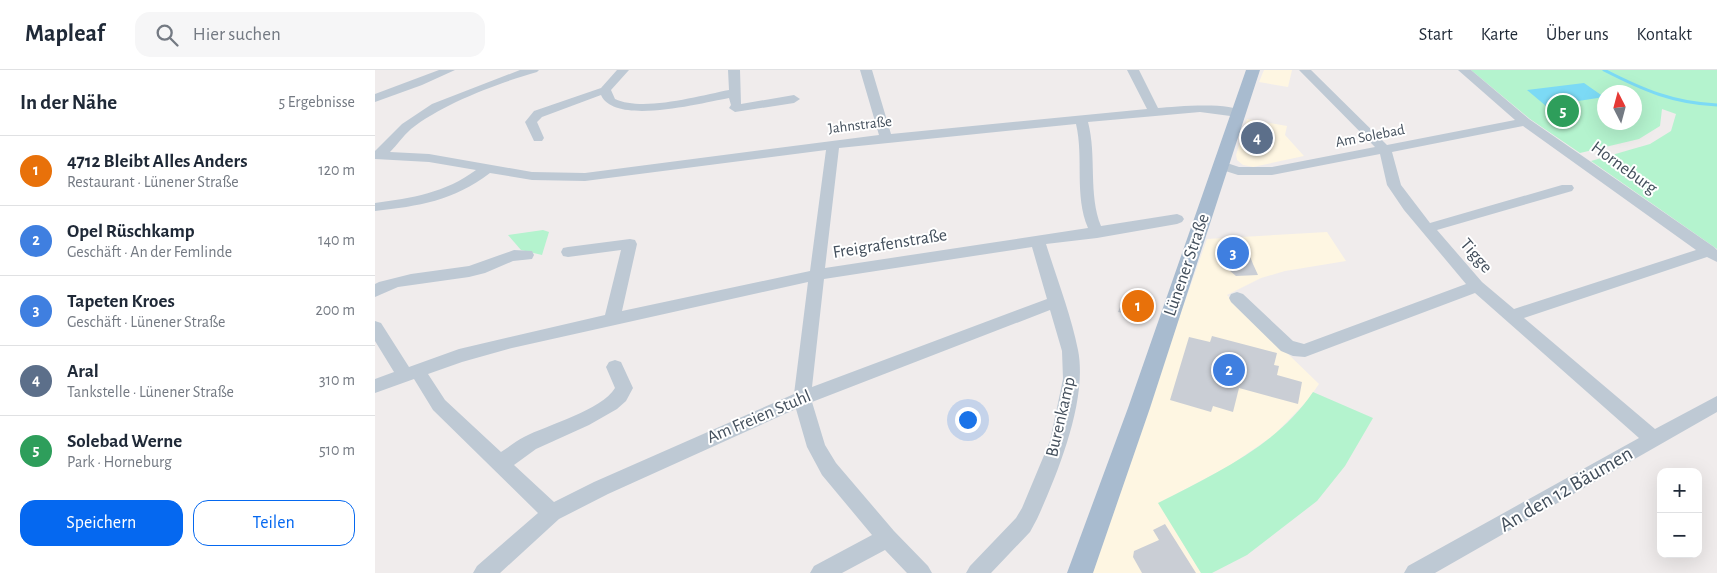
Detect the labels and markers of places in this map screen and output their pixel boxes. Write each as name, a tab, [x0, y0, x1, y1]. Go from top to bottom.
pin: 5	[1547, 92, 1579, 130]
pin: 4	[1241, 119, 1273, 157]
pin: 3	[1217, 234, 1249, 272]
pin: 1	[1122, 287, 1154, 325]
pin: 2	[1213, 351, 1245, 389]

